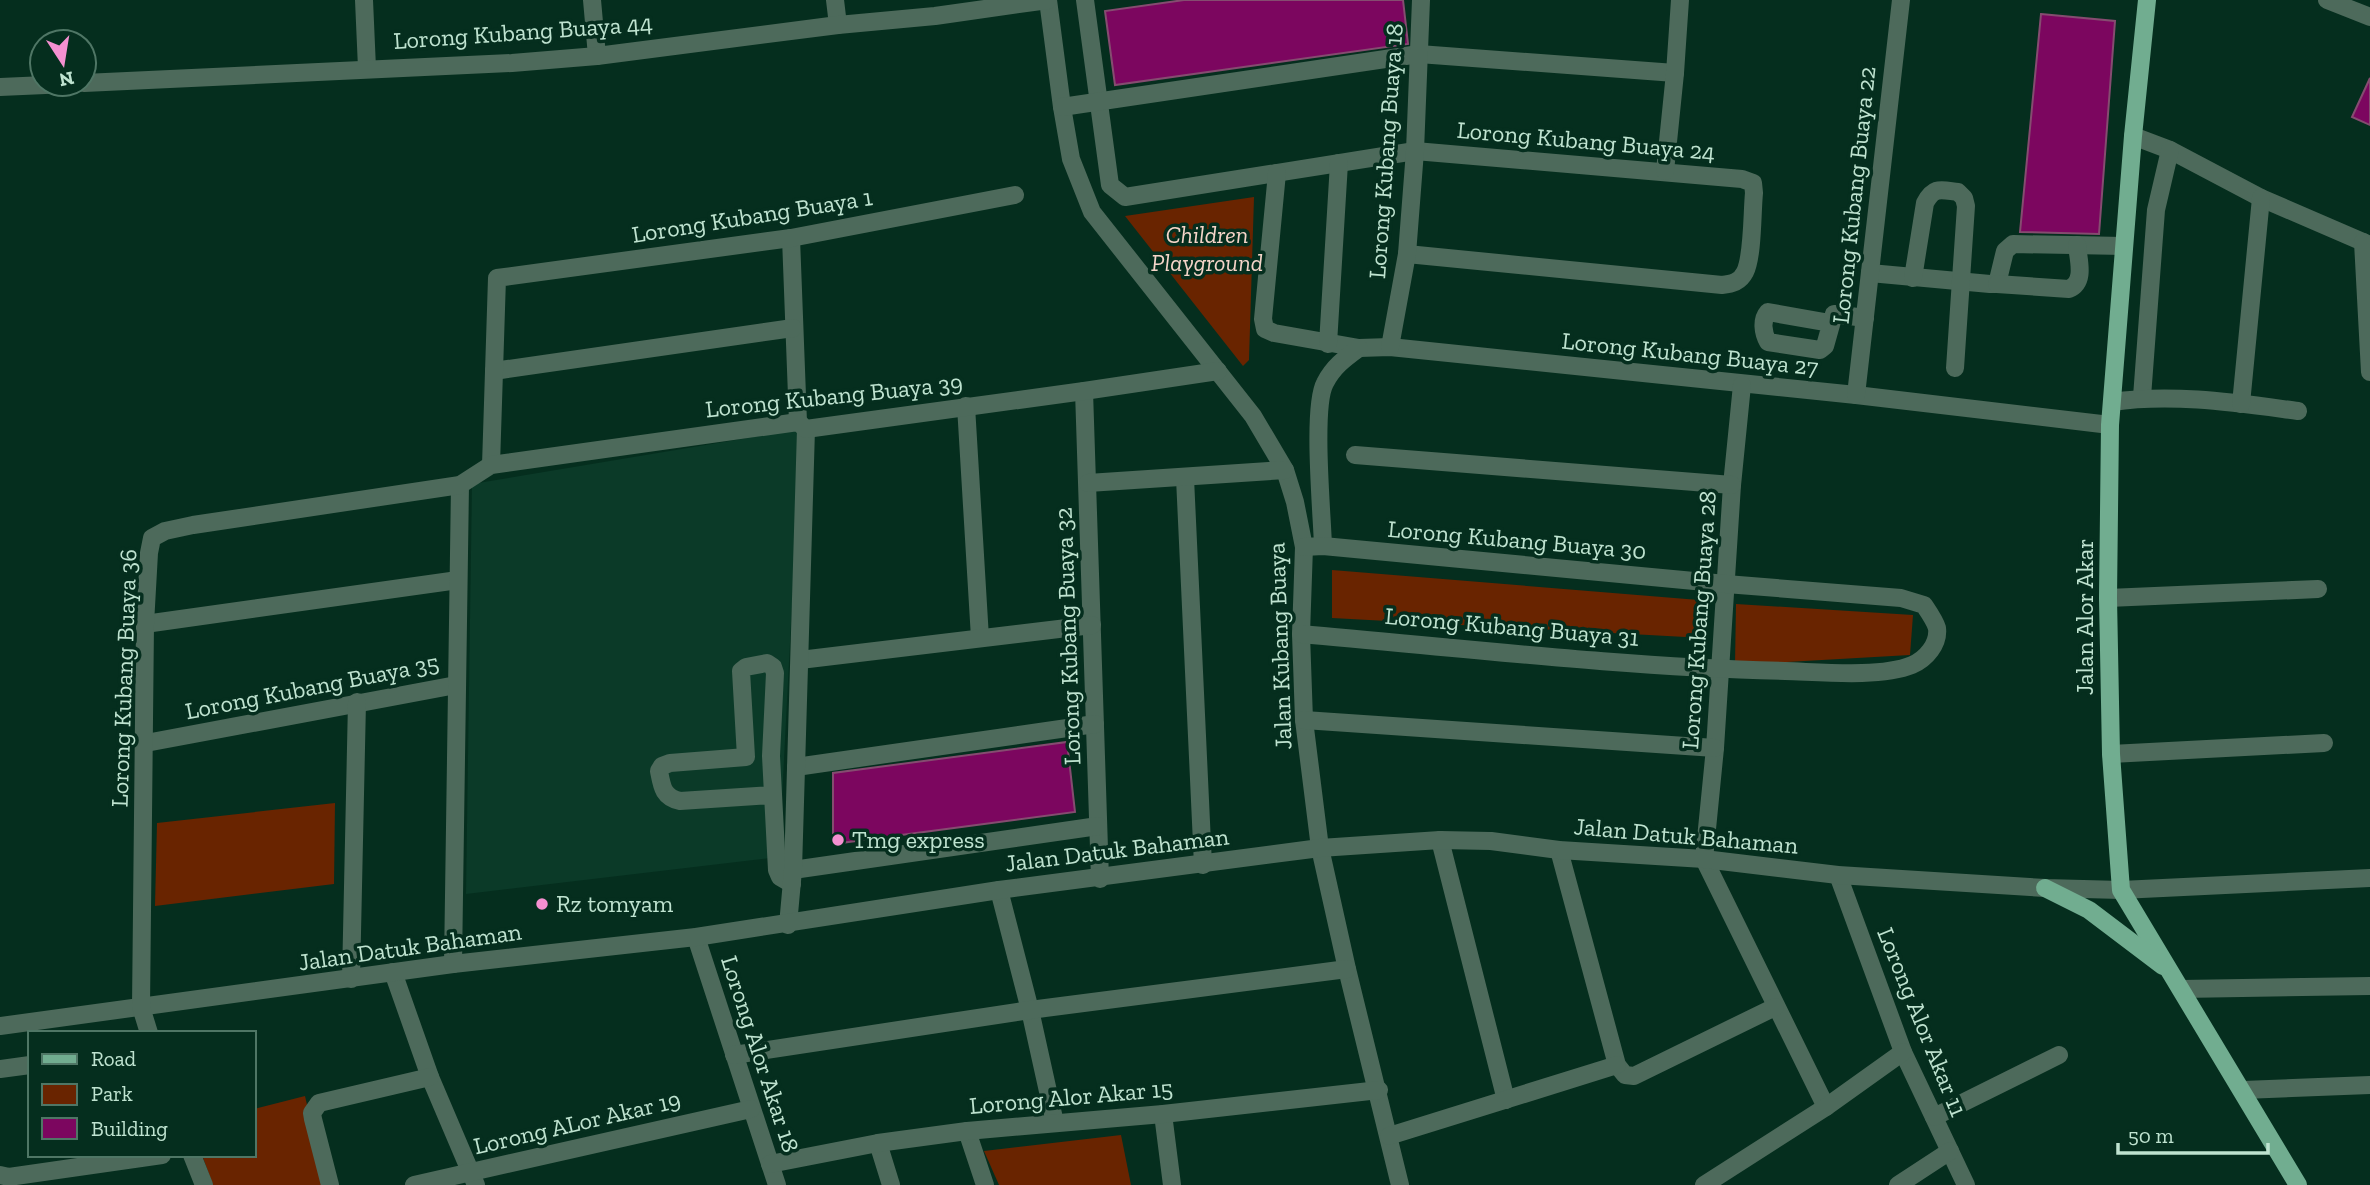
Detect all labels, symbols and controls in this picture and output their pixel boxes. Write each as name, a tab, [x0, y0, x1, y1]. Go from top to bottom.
street label: Lorong Kubang Buaya 44	[392, 8, 654, 55]
street label: Lorong Kubang Buaya 18	[1362, 22, 1409, 280]
north arrow	[28, 28, 98, 98]
street label: Lorong Kubang Buaya 22	[1826, 65, 1881, 325]
text: N	[57, 66, 76, 92]
street label: Lorong Kubang Buaya 24	[1456, 115, 1716, 166]
street label: Lorong Kubang Buaya 1	[630, 182, 874, 249]
park label: Children Playground	[1151, 220, 1263, 277]
street label: Lorong Kubang Buaya 27	[1560, 326, 1820, 381]
street label: Lorong Kubang Buaya 39	[704, 368, 964, 423]
street label: Lorong Kubang Buaya 28	[1675, 490, 1722, 750]
street label: Lorong Kubang Buaya 32	[1049, 507, 1086, 765]
street label: Lorong Kubang Buaya 30	[1387, 514, 1648, 565]
street label: Jalan Alor Akar	[2070, 539, 2099, 695]
street label: Jalan Kubang Buaya	[1261, 541, 1298, 750]
street label: Lorong Kubang Buaya 36	[105, 548, 143, 808]
street label: Lorong Kubang Buaya 31	[1384, 601, 1640, 652]
street label: Lorong Kubang Buaya 35	[183, 648, 441, 725]
street label: Jalan Datuk Bahaman	[1573, 811, 1800, 860]
street label: Jalan Datuk Bahaman	[1004, 821, 1231, 878]
place label: Tmg express	[852, 825, 985, 854]
marker: Tmg express	[830, 832, 846, 848]
place label: Rz tomyam	[556, 889, 674, 918]
marker: Rz tomyam	[534, 896, 550, 912]
street label: Jalan Datuk Bahaman	[297, 916, 524, 977]
street label: Lorong Alor Akar 11	[1871, 923, 1974, 1121]
street label: Lorong Alor Akar 18	[715, 952, 806, 1156]
legend	[28, 1031, 256, 1157]
text: Road	[91, 1046, 137, 1071]
street label: Lorong Alor Akar 15	[968, 1073, 1174, 1120]
text: Park	[91, 1081, 133, 1106]
street label: Lorong ALor Akar 19	[471, 1085, 683, 1160]
scale bar	[2118, 1112, 2268, 1156]
text: Building	[91, 1116, 168, 1141]
text: 50 m	[2128, 1123, 2174, 1148]

